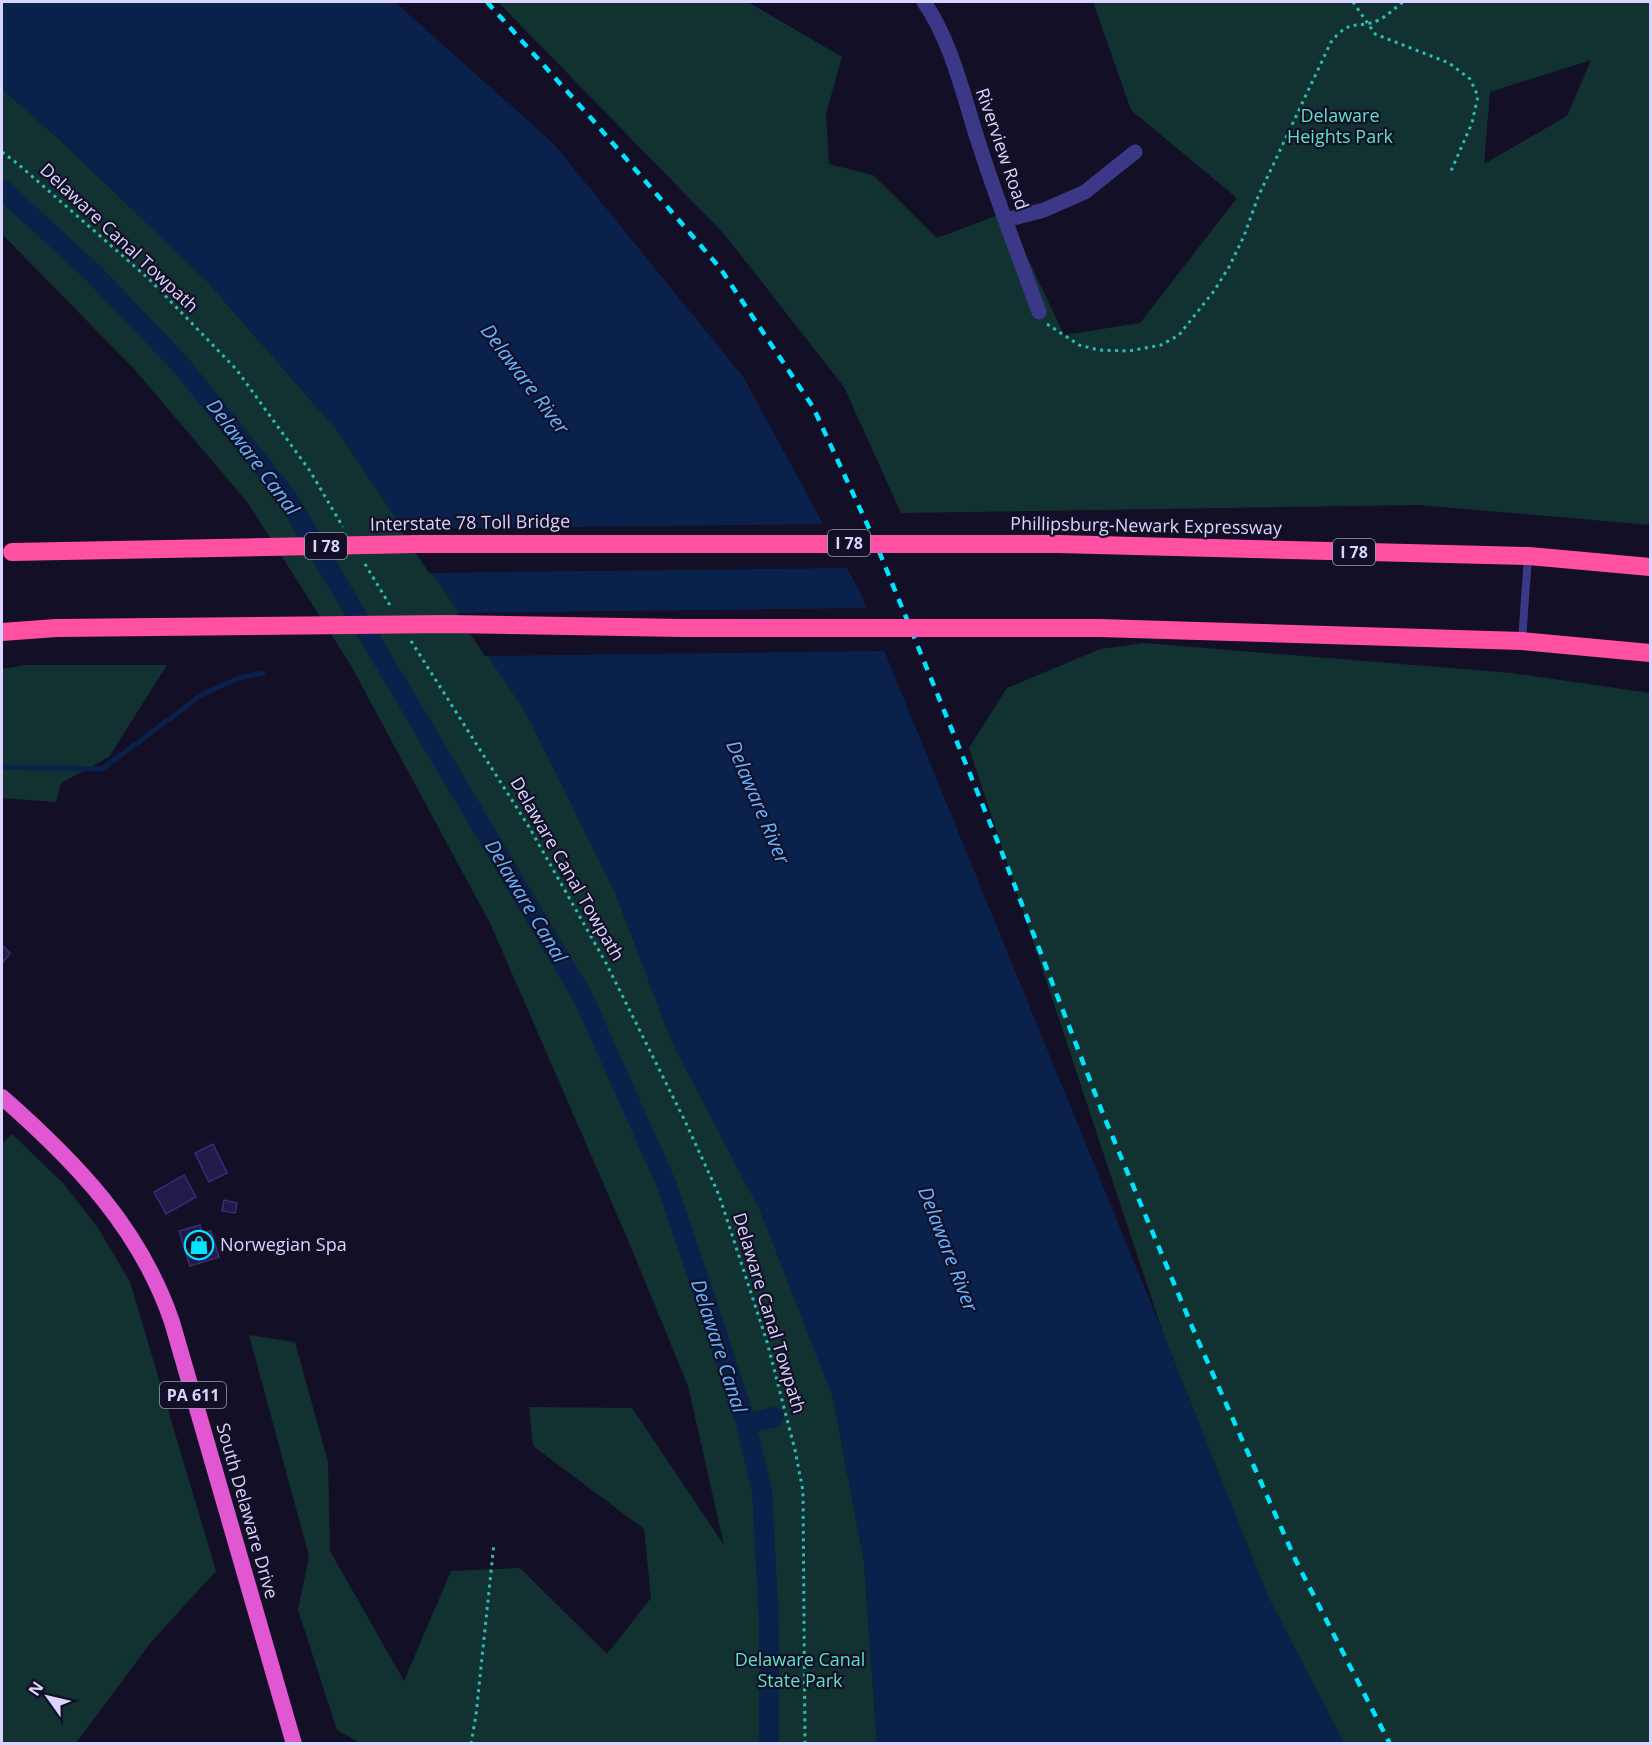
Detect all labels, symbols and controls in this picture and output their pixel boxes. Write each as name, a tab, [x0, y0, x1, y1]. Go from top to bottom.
street label: Riverview Road	[971, 85, 1035, 213]
park label: Delaware Heights Park	[1287, 103, 1394, 148]
street label: Delaware Canal Towpath	[35, 157, 204, 317]
water label: Delaware River	[475, 318, 577, 440]
water label: Delaware Canal	[201, 393, 307, 521]
street label: Interstate 78 Toll Bridge	[370, 508, 570, 536]
street label: Phillipsburg-Newark Expressway	[1010, 511, 1283, 539]
road number: I 78	[828, 530, 870, 556]
road number: I 78	[305, 533, 347, 559]
road number: I 78	[1333, 539, 1375, 565]
water label: Delaware River	[720, 736, 797, 869]
street label: Delaware Canal Towpath	[506, 773, 628, 965]
water label: Delaware Canal	[480, 835, 572, 967]
water label: Delaware River	[912, 1182, 985, 1316]
street label: Delaware Canal Towpath	[728, 1209, 812, 1416]
shop icon: Norwegian Spa	[183, 1229, 215, 1261]
place label: Norwegian Spa	[220, 1232, 347, 1256]
water label: Delaware Canal	[685, 1275, 754, 1417]
road number: PA 611	[160, 1382, 226, 1408]
street label: South Delaware Drive	[211, 1420, 285, 1601]
park label: Delaware Canal State Park	[735, 1647, 865, 1692]
north arrow	[18, 1667, 78, 1727]
text: N	[23, 1677, 48, 1700]

